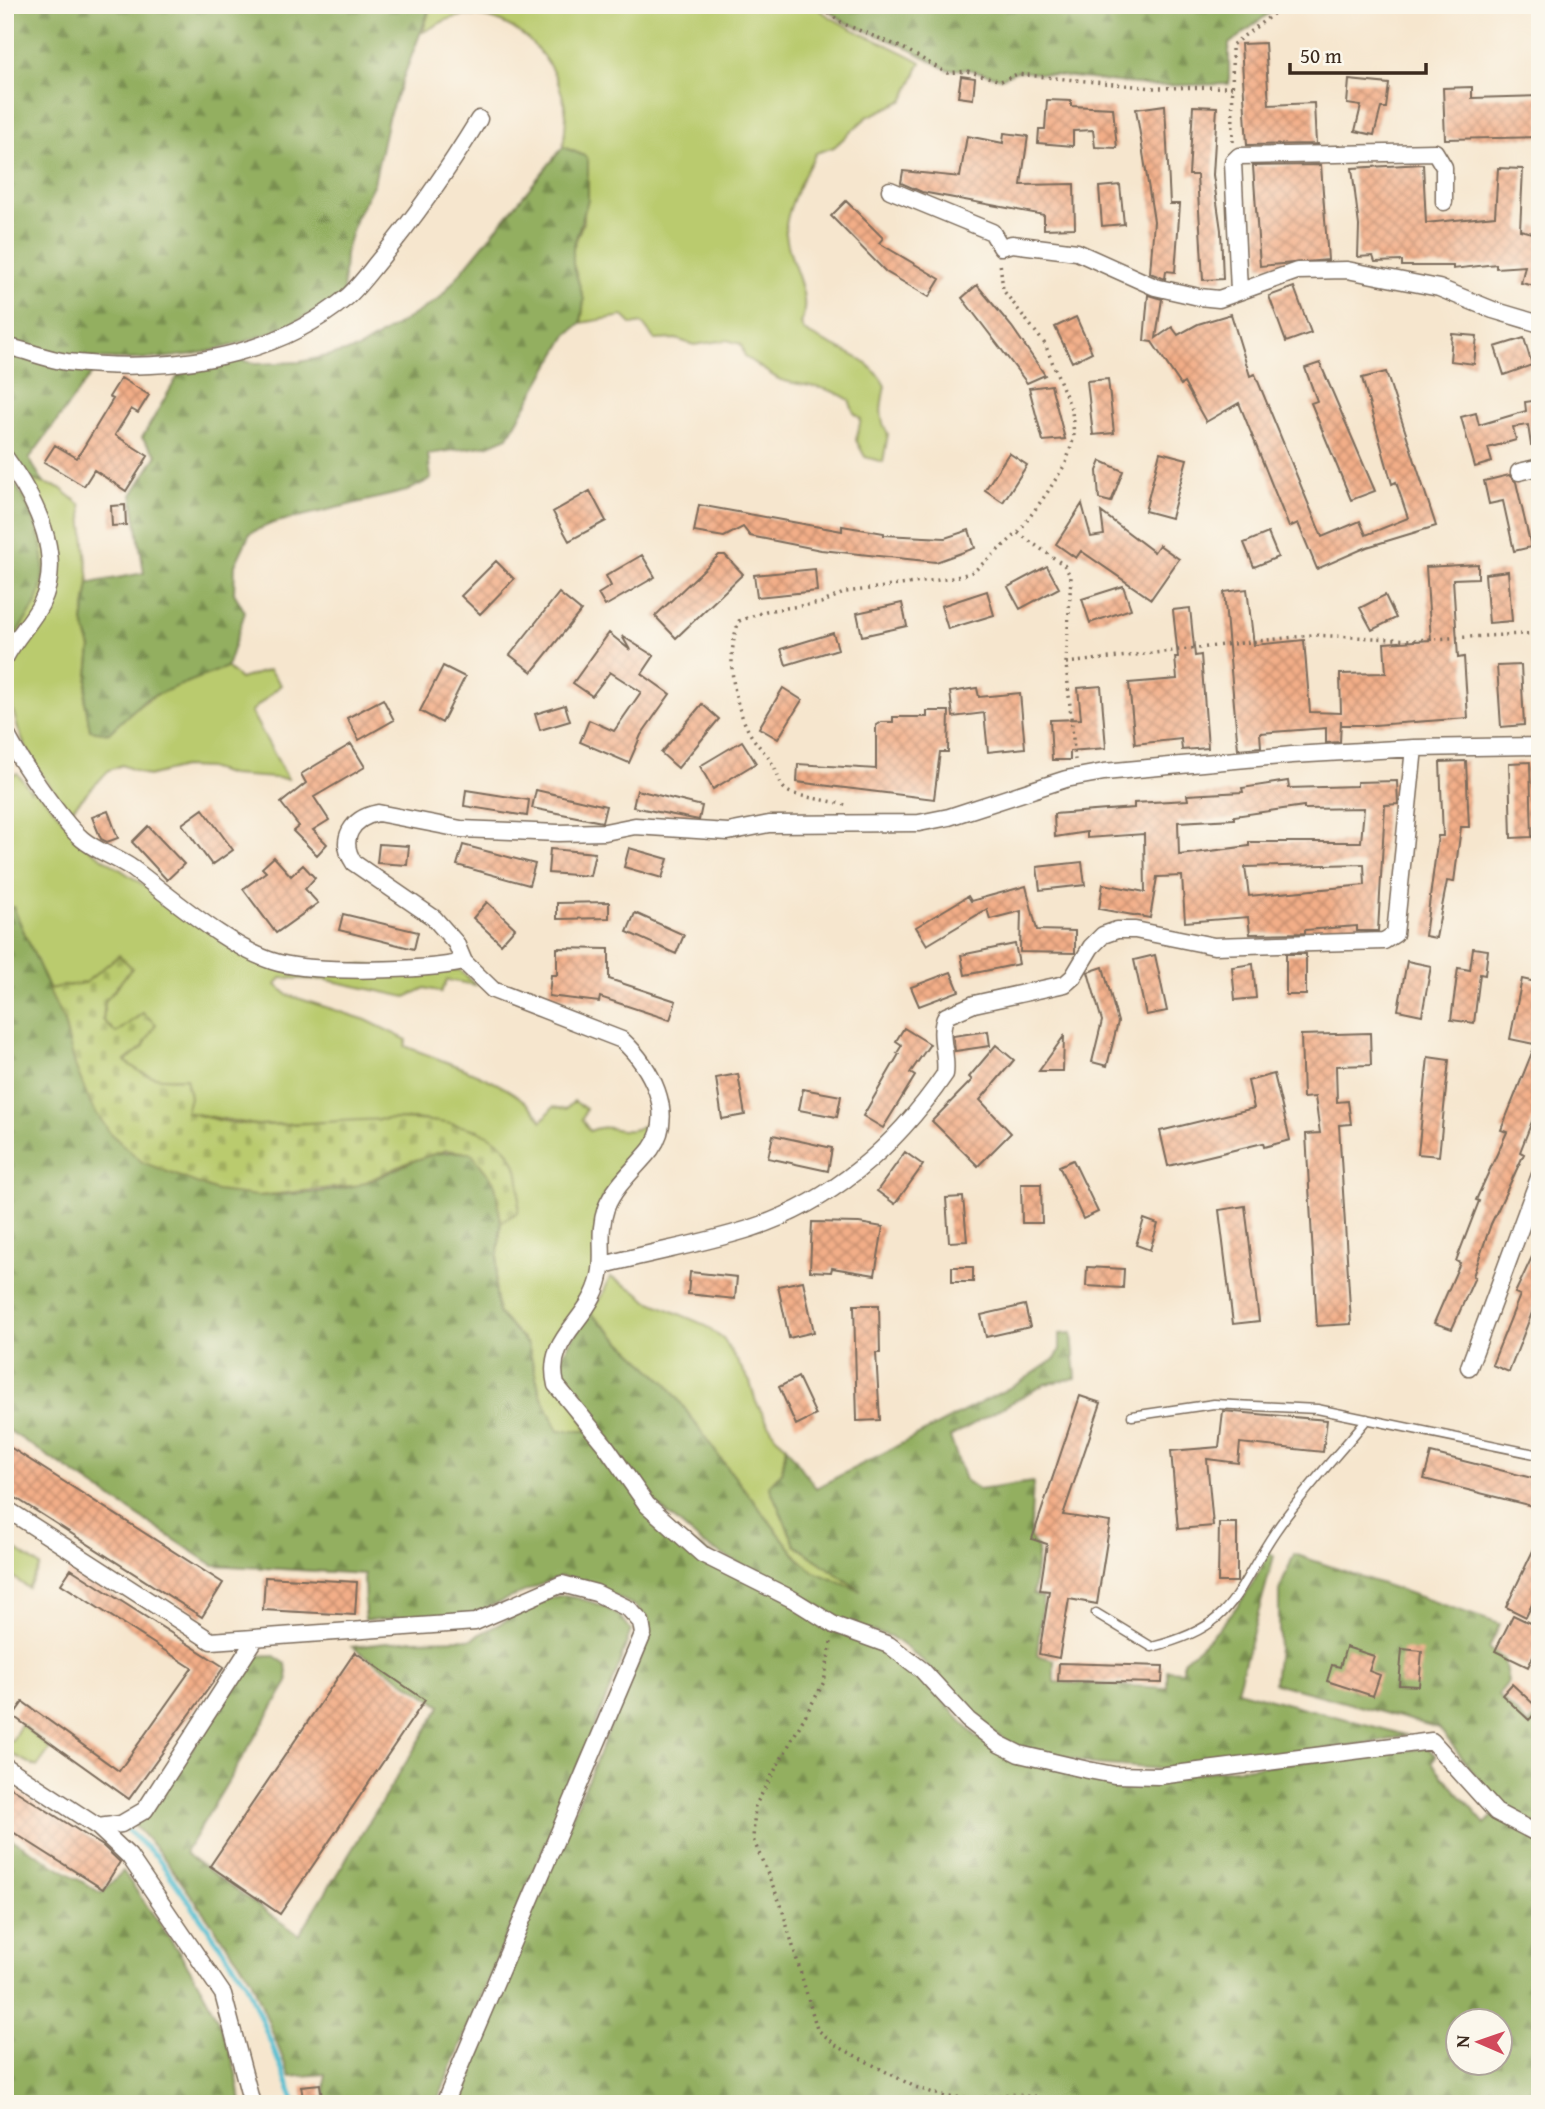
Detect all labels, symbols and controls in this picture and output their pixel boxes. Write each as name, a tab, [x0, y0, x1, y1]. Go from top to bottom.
scale bar	[1290, 32, 1426, 76]
text: 50 m	[1300, 40, 1342, 71]
north arrow	[1444, 2008, 1514, 2078]
text: N	[1448, 2034, 1476, 2048]

